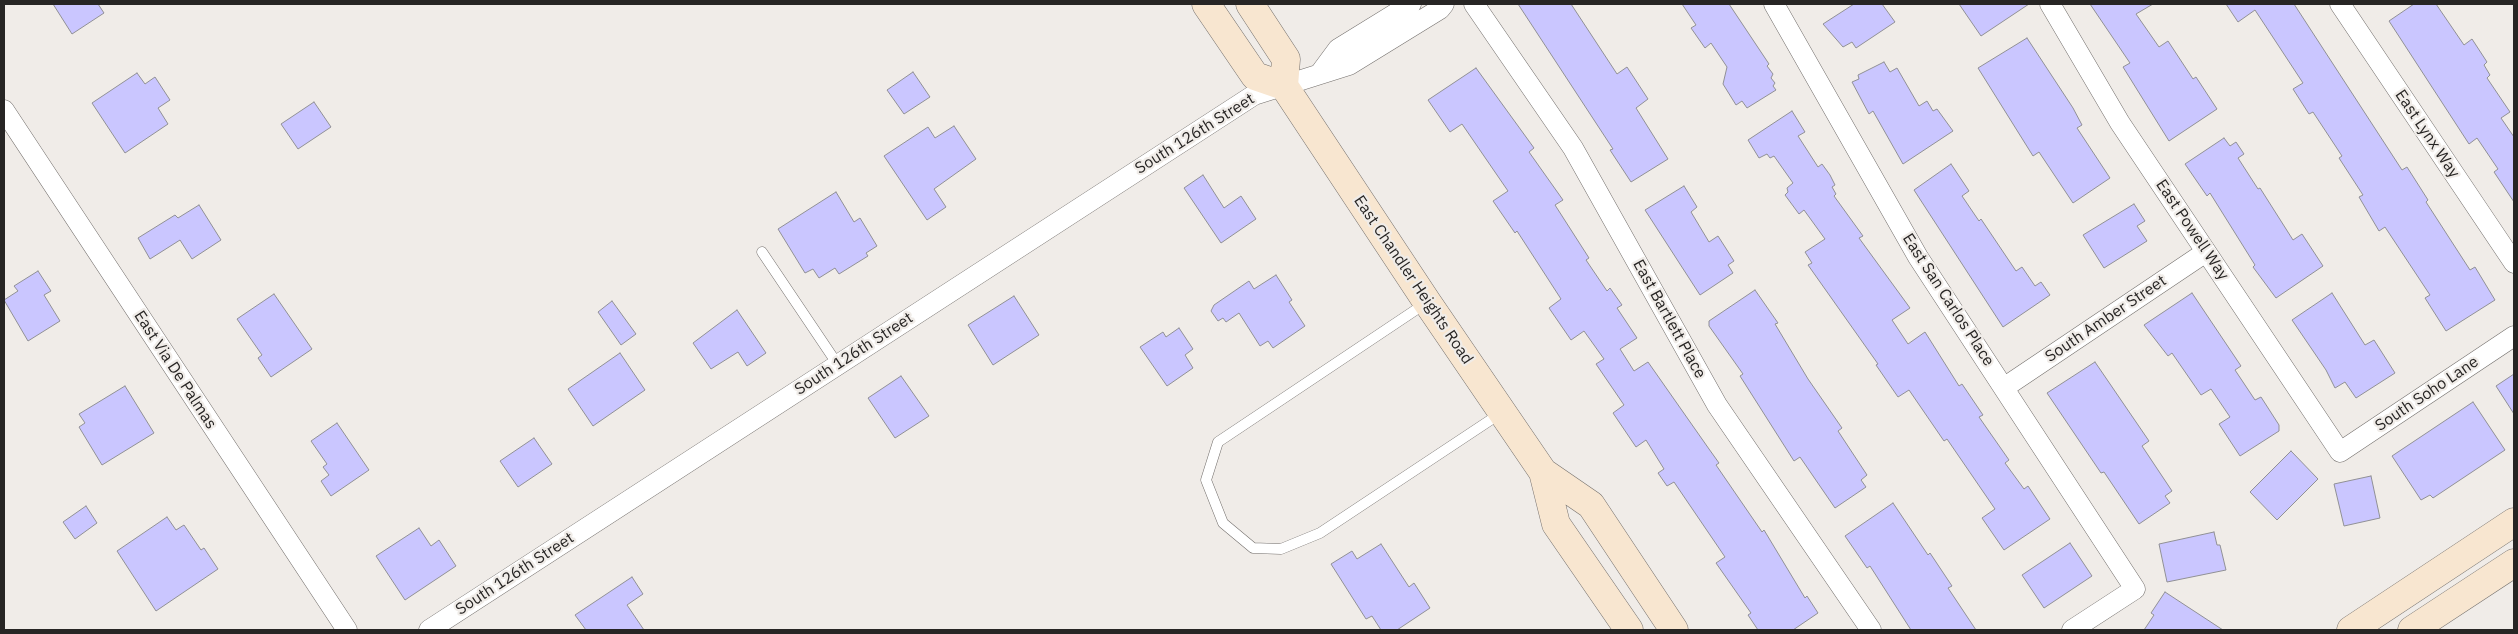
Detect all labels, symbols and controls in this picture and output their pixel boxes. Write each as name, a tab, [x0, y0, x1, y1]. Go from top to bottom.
street label: East Lynx Way	[2391, 86, 2463, 182]
street label: South 126th Street	[1132, 90, 1258, 178]
street label: East Powell Way	[2151, 176, 2233, 284]
street label: East Chandler Heights Road	[1349, 192, 1477, 368]
street label: East San Carlos Place	[1898, 230, 1998, 370]
street label: East Bartlett Place	[1628, 256, 1710, 382]
street label: South Amber Street	[2042, 271, 2170, 367]
street label: East Via De Palmas	[130, 307, 220, 433]
street label: South 126th Street	[791, 309, 917, 399]
street label: South Soho Lane	[2372, 352, 2482, 436]
street label: South 126th Street	[452, 529, 578, 619]

